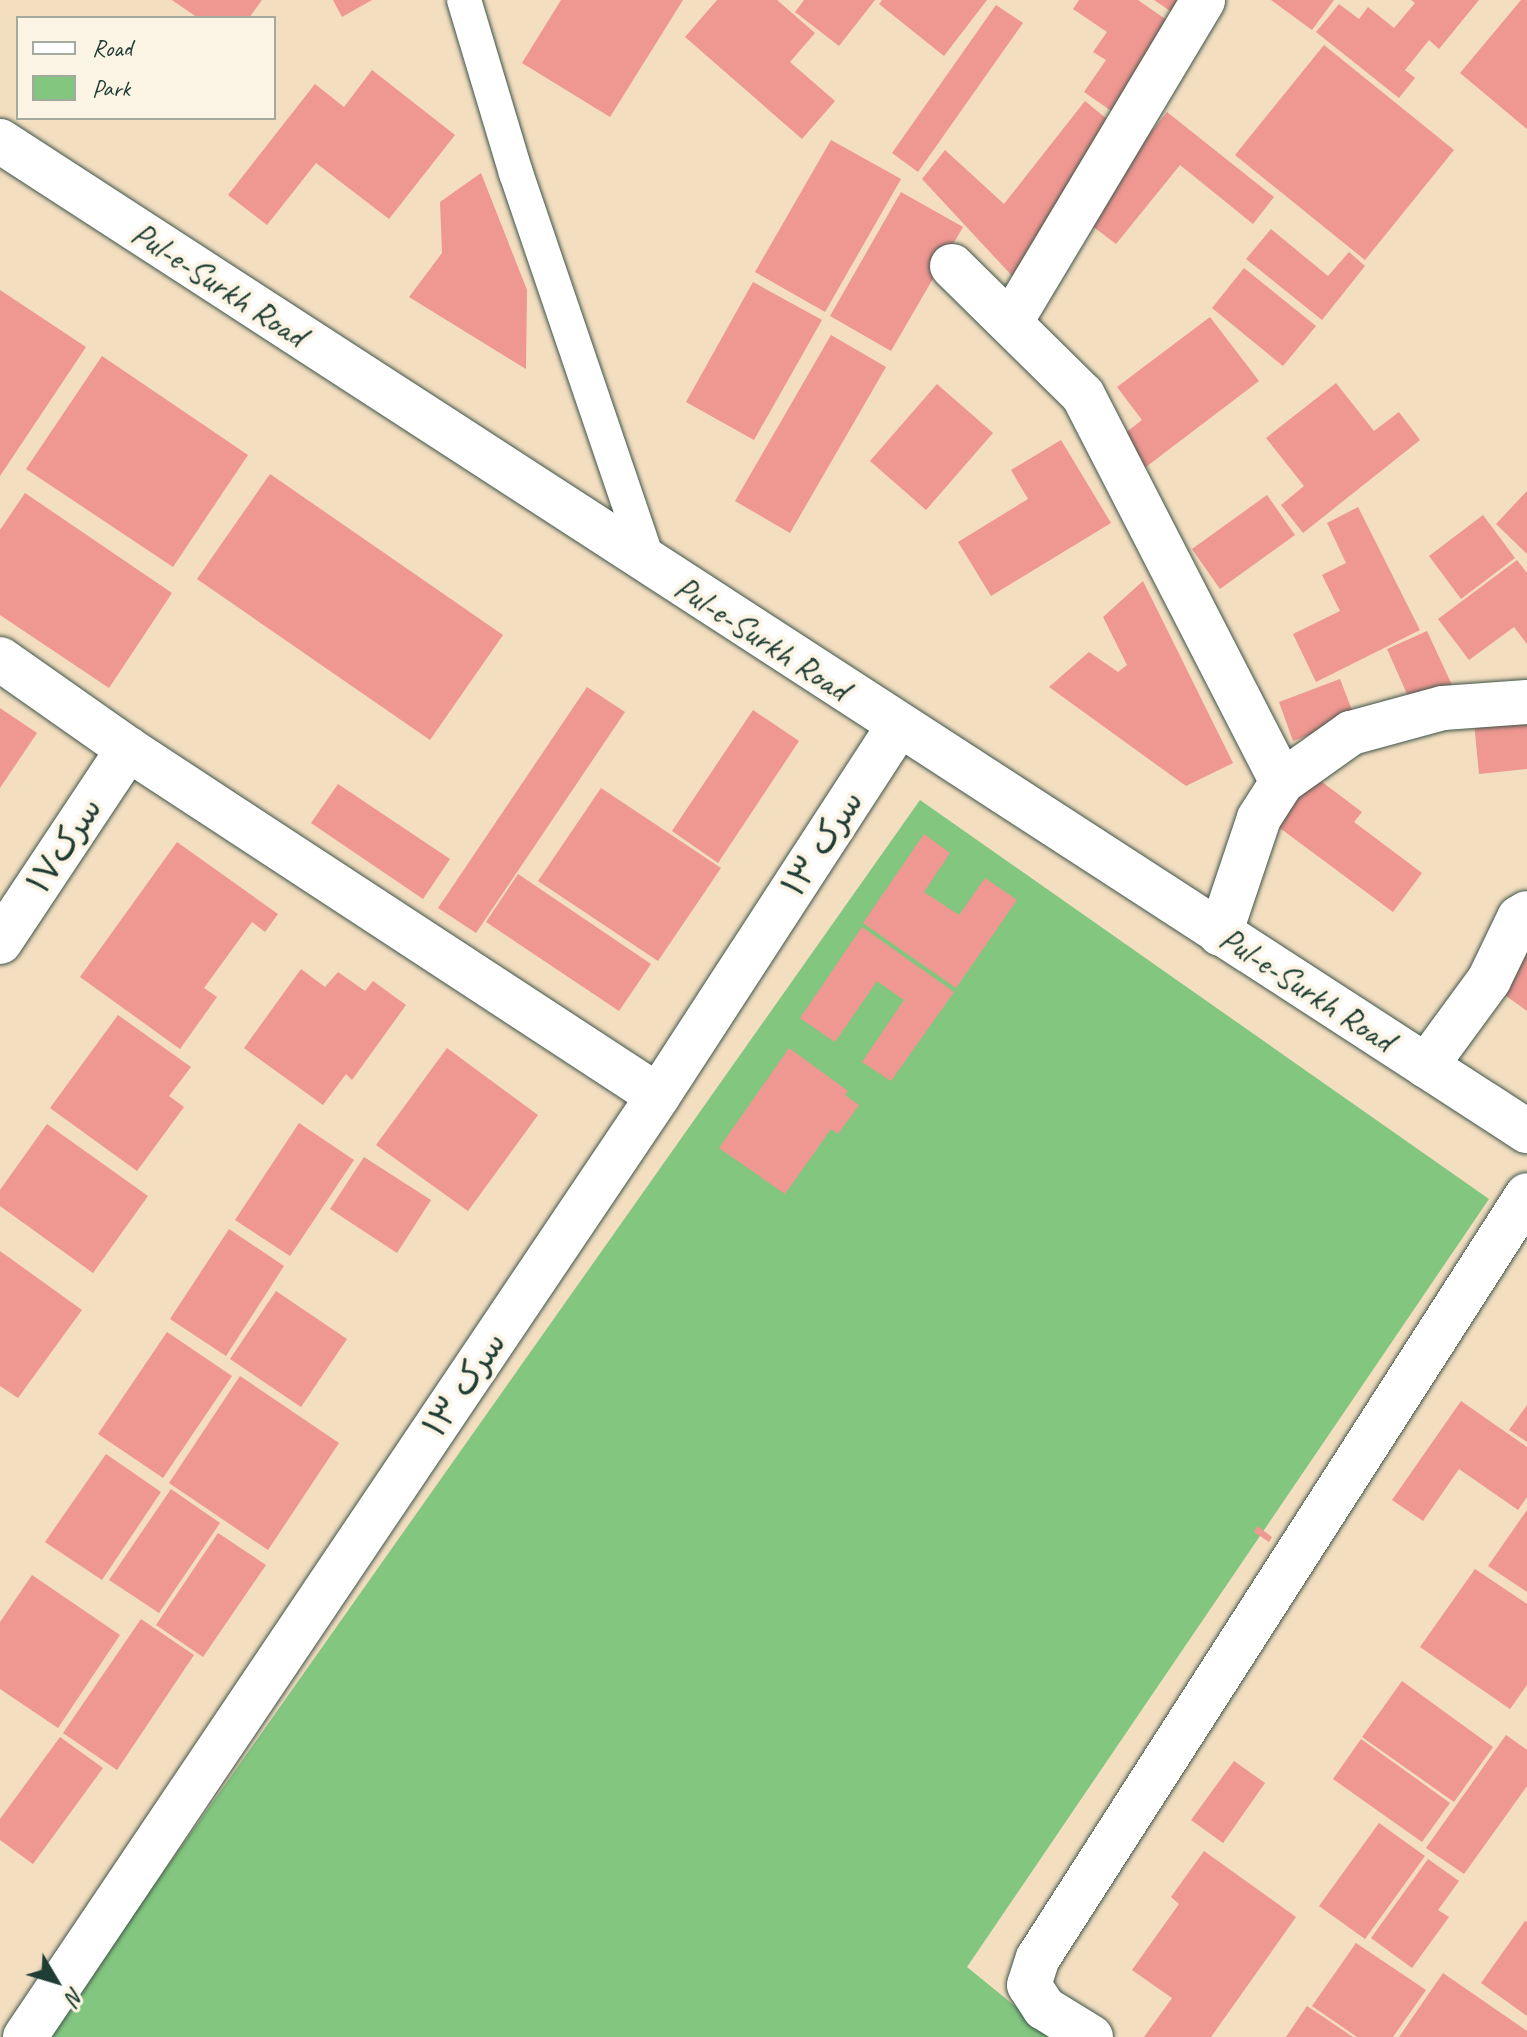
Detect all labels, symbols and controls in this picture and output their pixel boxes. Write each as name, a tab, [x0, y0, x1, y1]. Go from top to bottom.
legend	[16, 16, 276, 120]
text: Road	[92, 33, 132, 63]
text: Park	[92, 73, 130, 103]
street label: Pul-e-Surkh Road	[124, 212, 314, 356]
street label: Pul-e-Surkh Road	[667, 566, 857, 710]
street label: سرک ۱۳	[773, 782, 871, 904]
street label: سرک۱۷	[18, 789, 110, 901]
street label: Pul-e-Surkh Road	[1212, 917, 1402, 1061]
street label: سرک ۱۳	[414, 1324, 514, 1444]
north arrow	[16, 1941, 96, 2021]
text: N	[60, 1982, 90, 2010]

